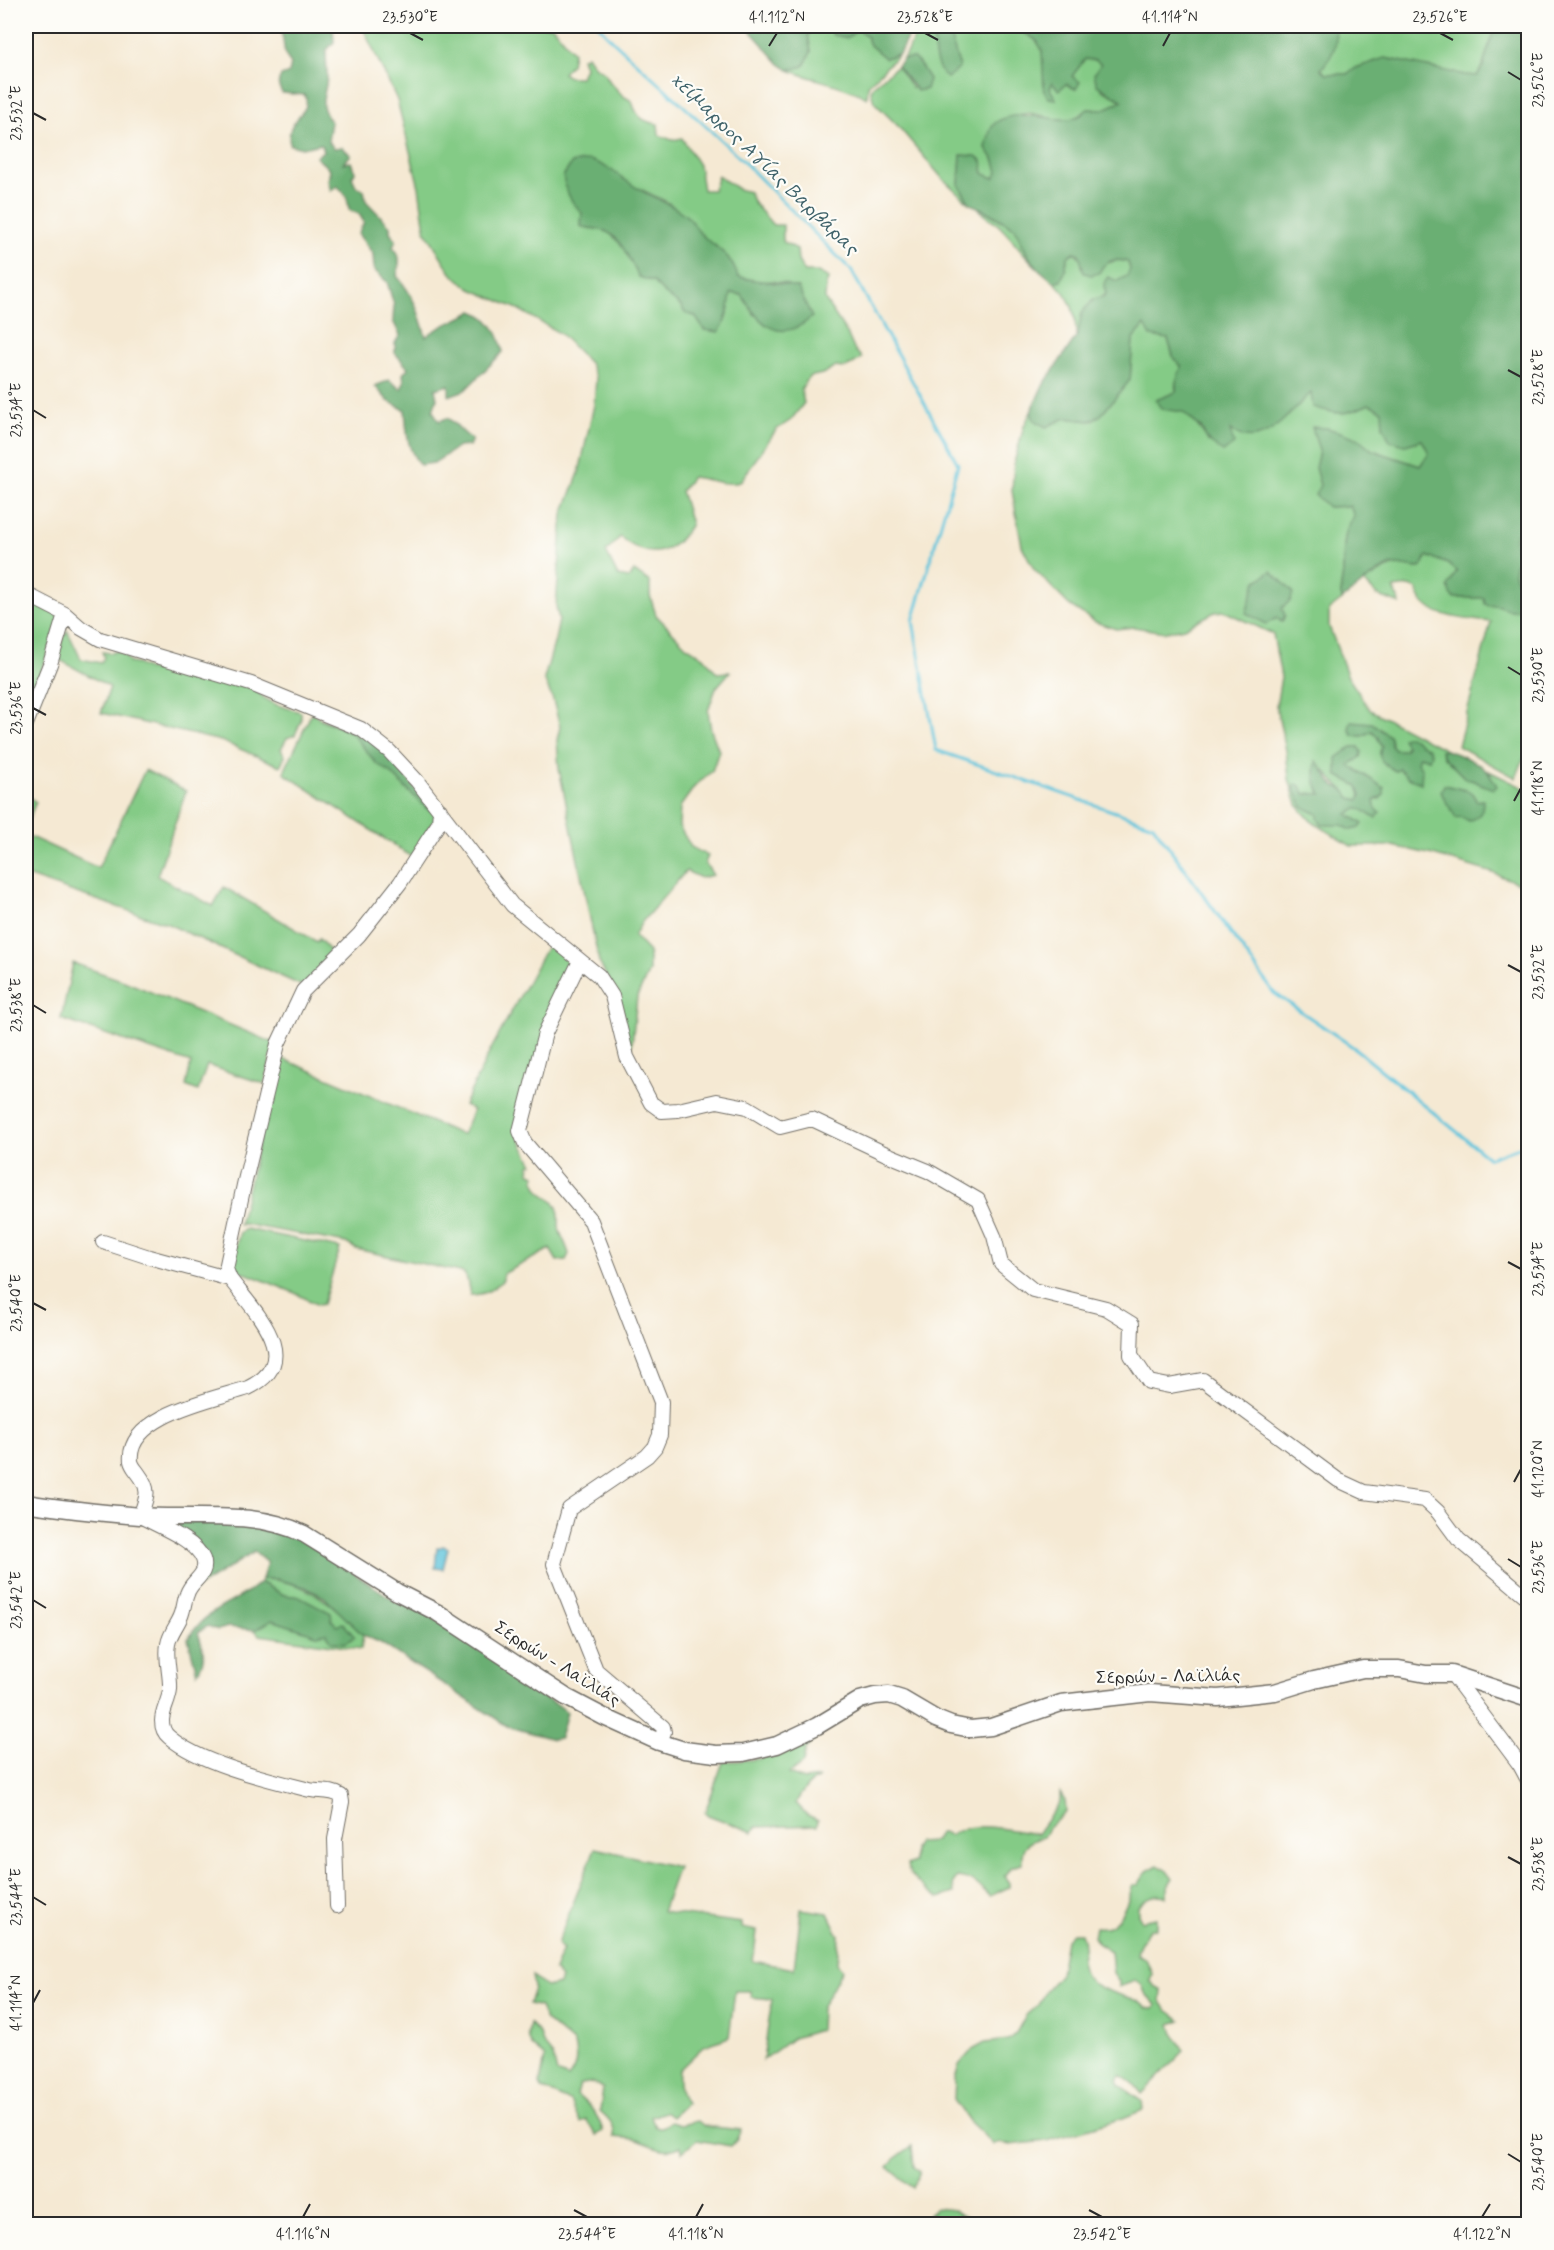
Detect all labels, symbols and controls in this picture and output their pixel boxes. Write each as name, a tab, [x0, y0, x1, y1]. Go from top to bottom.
text: 23.530°E	[382, 8, 438, 28]
text: 41.112°N	[749, 8, 805, 28]
text: 23.528°E	[897, 8, 953, 28]
text: 41.114°N	[1142, 8, 1198, 28]
text: 23.526°E	[1412, 8, 1468, 28]
text: 23.526°E	[1529, 52, 1549, 108]
water label: χείμαρρος Αγίας Βαρβάρας	[664, 67, 865, 262]
text: 23.532°E	[7, 85, 27, 141]
text: 23.528°E	[1529, 349, 1549, 405]
text: 23.534°E	[7, 382, 27, 438]
text: 23.530°E	[1529, 647, 1549, 703]
text: 23.536°E	[7, 681, 27, 735]
text: 41.118°N	[1529, 760, 1549, 816]
text: 23.532°E	[1529, 944, 1549, 1000]
text: 23.538°E	[7, 978, 27, 1032]
text: 23.534°E	[1529, 1241, 1549, 1297]
text: 23.540°E	[7, 1274, 27, 1332]
text: 41.120°N	[1529, 1440, 1549, 1498]
text: 23.536°E	[1529, 1540, 1549, 1594]
text: 23.542°E	[7, 1571, 27, 1629]
street label: Σερρών - Λαϊλιάς	[489, 1616, 625, 1712]
street label: Σερρών - Λαϊλιάς	[1096, 1664, 1240, 1690]
text: 23.538°E	[1529, 1837, 1549, 1891]
text: 23.544°E	[7, 1868, 27, 1926]
text: 41.114°N	[7, 1975, 27, 2031]
text: 23.540°E	[1529, 2133, 1549, 2191]
text: 41.116°N	[276, 2225, 330, 2245]
text: 23.544°E	[558, 2225, 616, 2245]
text: 41.118°N	[668, 2225, 724, 2245]
text: 23.542°E	[1073, 2225, 1131, 2245]
text: 41.122°N	[1453, 2225, 1511, 2245]

